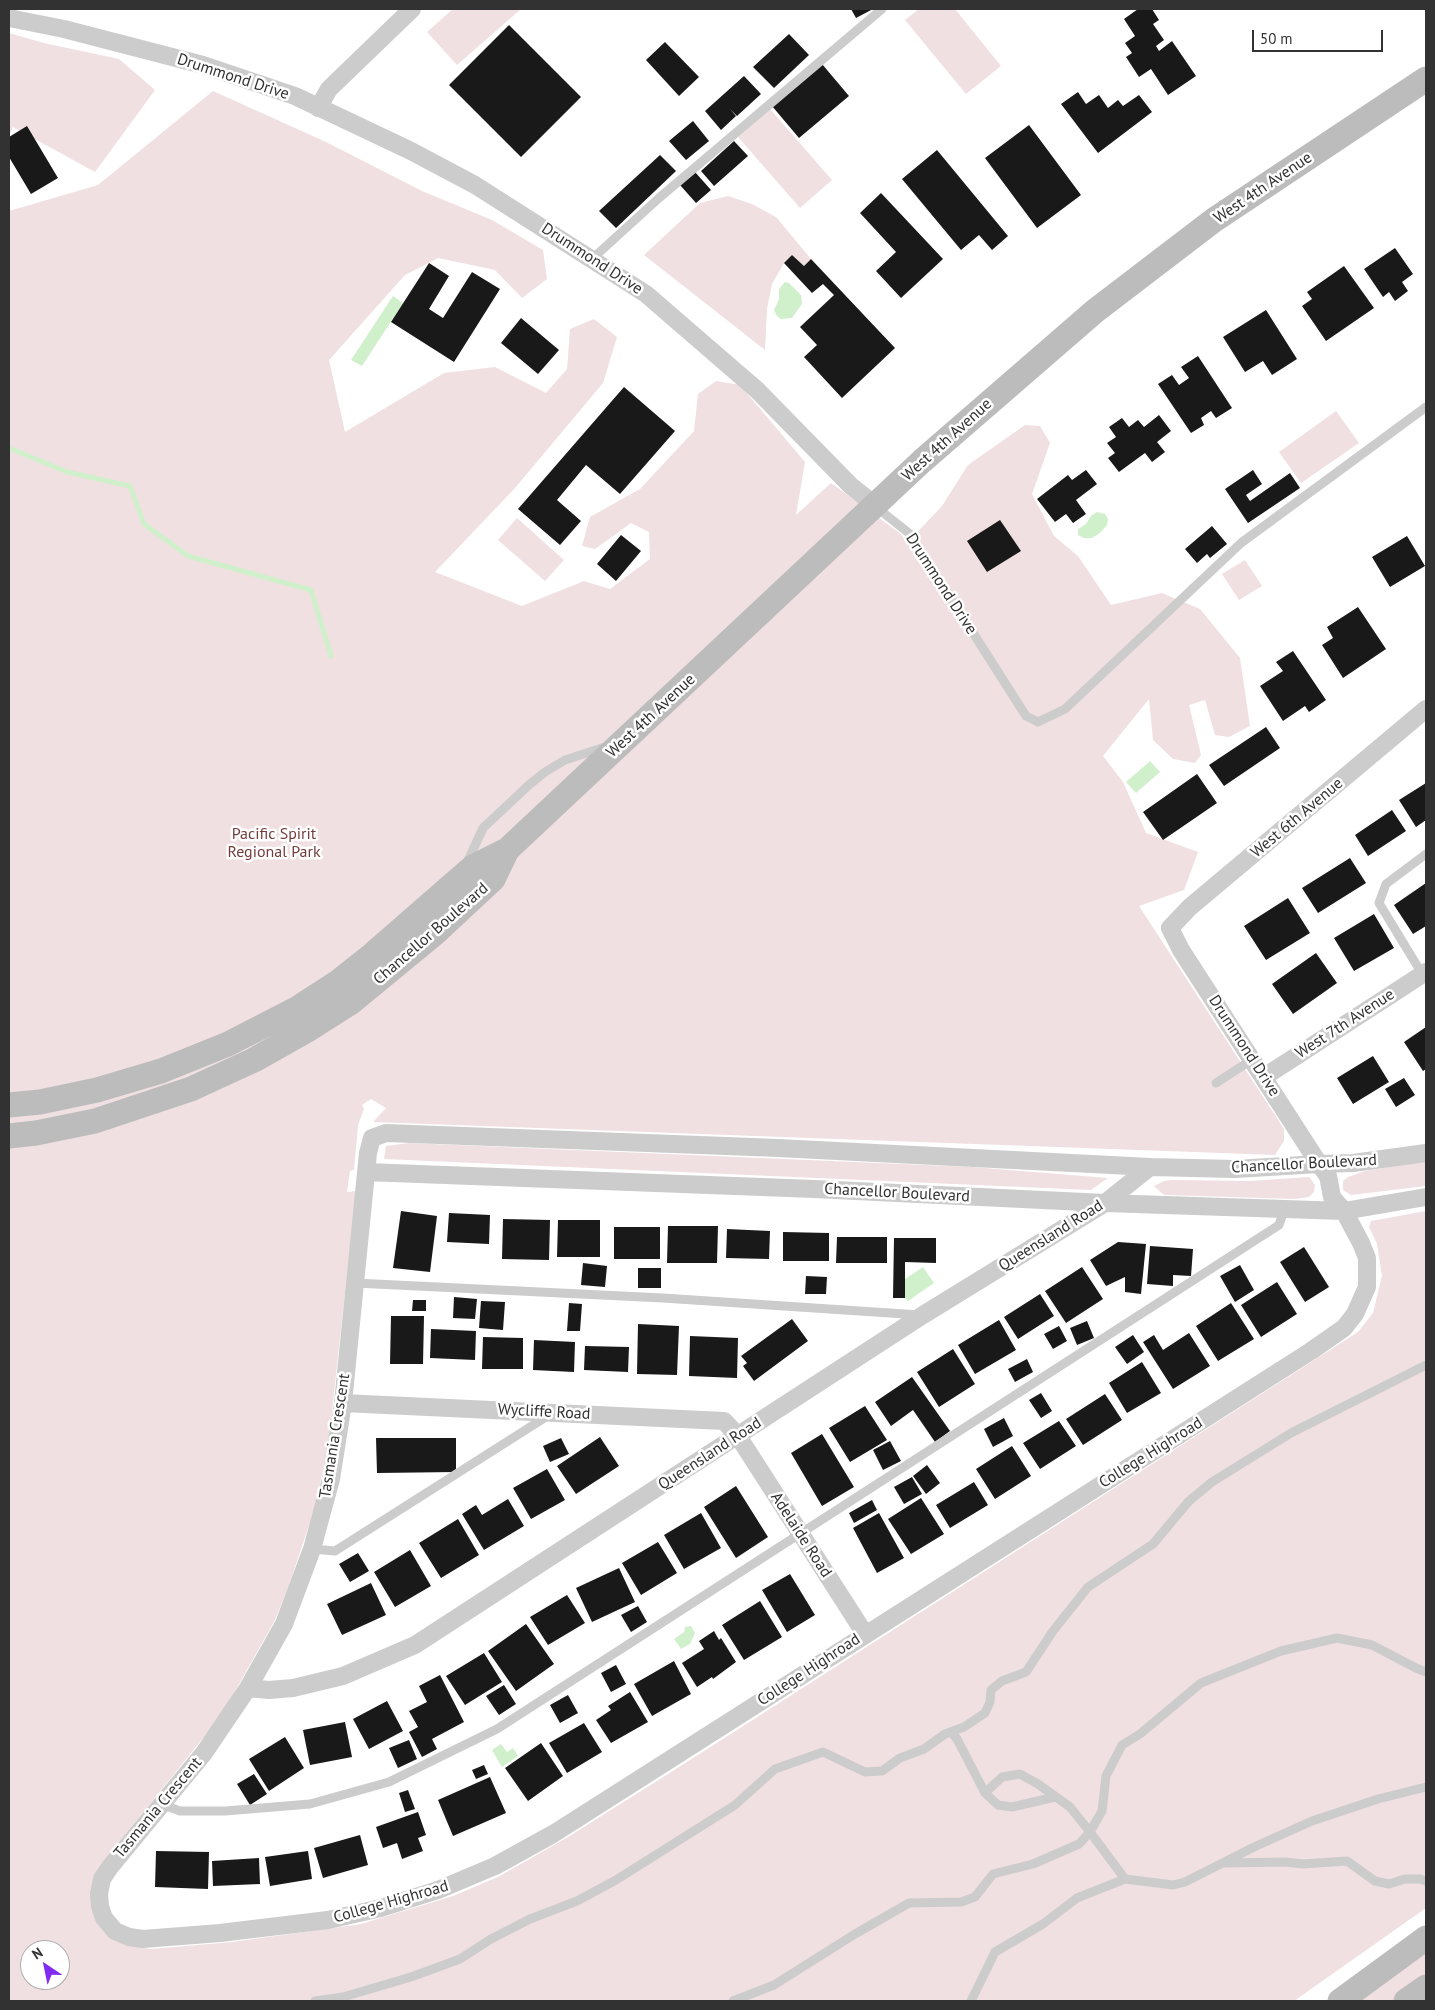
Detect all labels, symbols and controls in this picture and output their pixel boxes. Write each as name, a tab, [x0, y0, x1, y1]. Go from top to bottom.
scale bar	[1255, 20, 1386, 52]
text: 50 m	[1260, 29, 1293, 48]
street label: Drummond Drive	[175, 50, 291, 104]
street label: West 4th Avenue	[1210, 148, 1316, 228]
street label: Drummond Drive	[538, 219, 646, 299]
street label: West 4th Avenue	[898, 395, 996, 485]
street label: Drummond Drive	[901, 530, 981, 638]
street label: West 4th Avenue	[603, 670, 699, 762]
street label: West 6th Avenue	[1247, 774, 1347, 862]
park label: Pacific Spirit Regional Park	[227, 824, 321, 862]
street label: Chancellor Boulevard	[370, 879, 492, 989]
street label: West 7th Avenue	[1292, 985, 1398, 1063]
street label: Drummond Drive	[1204, 992, 1284, 1100]
street label: Chancellor Boulevard	[1231, 1151, 1377, 1177]
street label: Chancellor Boulevard	[824, 1180, 970, 1206]
street label: Queensland Road	[995, 1196, 1107, 1276]
street label: Tasmania Crescent	[316, 1372, 354, 1500]
street label: Wycliffe Road	[497, 1400, 591, 1424]
street label: Queensland Road	[655, 1413, 765, 1495]
street label: College Highroad	[1096, 1413, 1206, 1493]
street label: Adelaide Road	[766, 1489, 836, 1581]
street label: College Highroad	[754, 1630, 864, 1710]
street label: Tasmania Crescent	[110, 1753, 206, 1863]
street label: College Highroad	[331, 1876, 451, 1928]
north arrow	[20, 1940, 70, 1990]
text: N	[28, 1943, 46, 1963]

